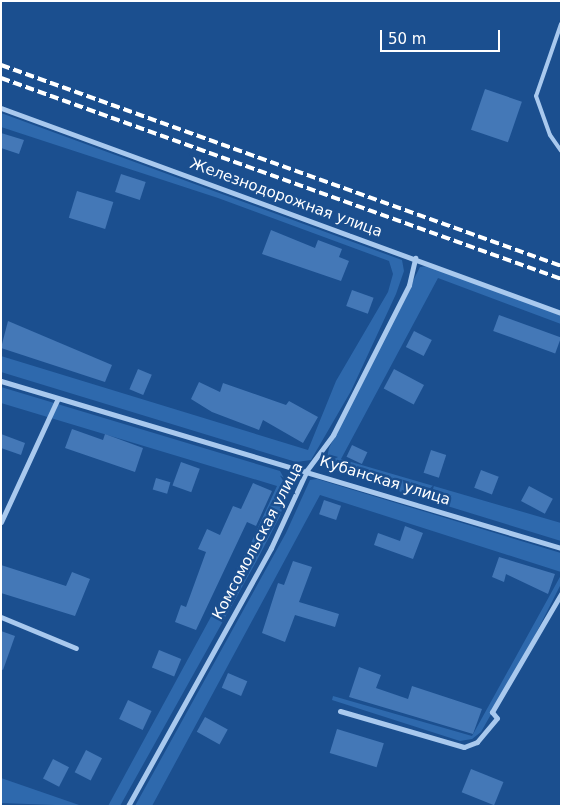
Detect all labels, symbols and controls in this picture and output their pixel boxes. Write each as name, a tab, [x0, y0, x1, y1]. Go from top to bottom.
scale bar	[382, 20, 502, 52]
text: 50 m	[388, 30, 426, 48]
street label: Железнодорожная улица	[187, 155, 385, 241]
street label: Кубанская улица	[317, 453, 453, 509]
street label: Комсомольская улица	[209, 459, 307, 623]

